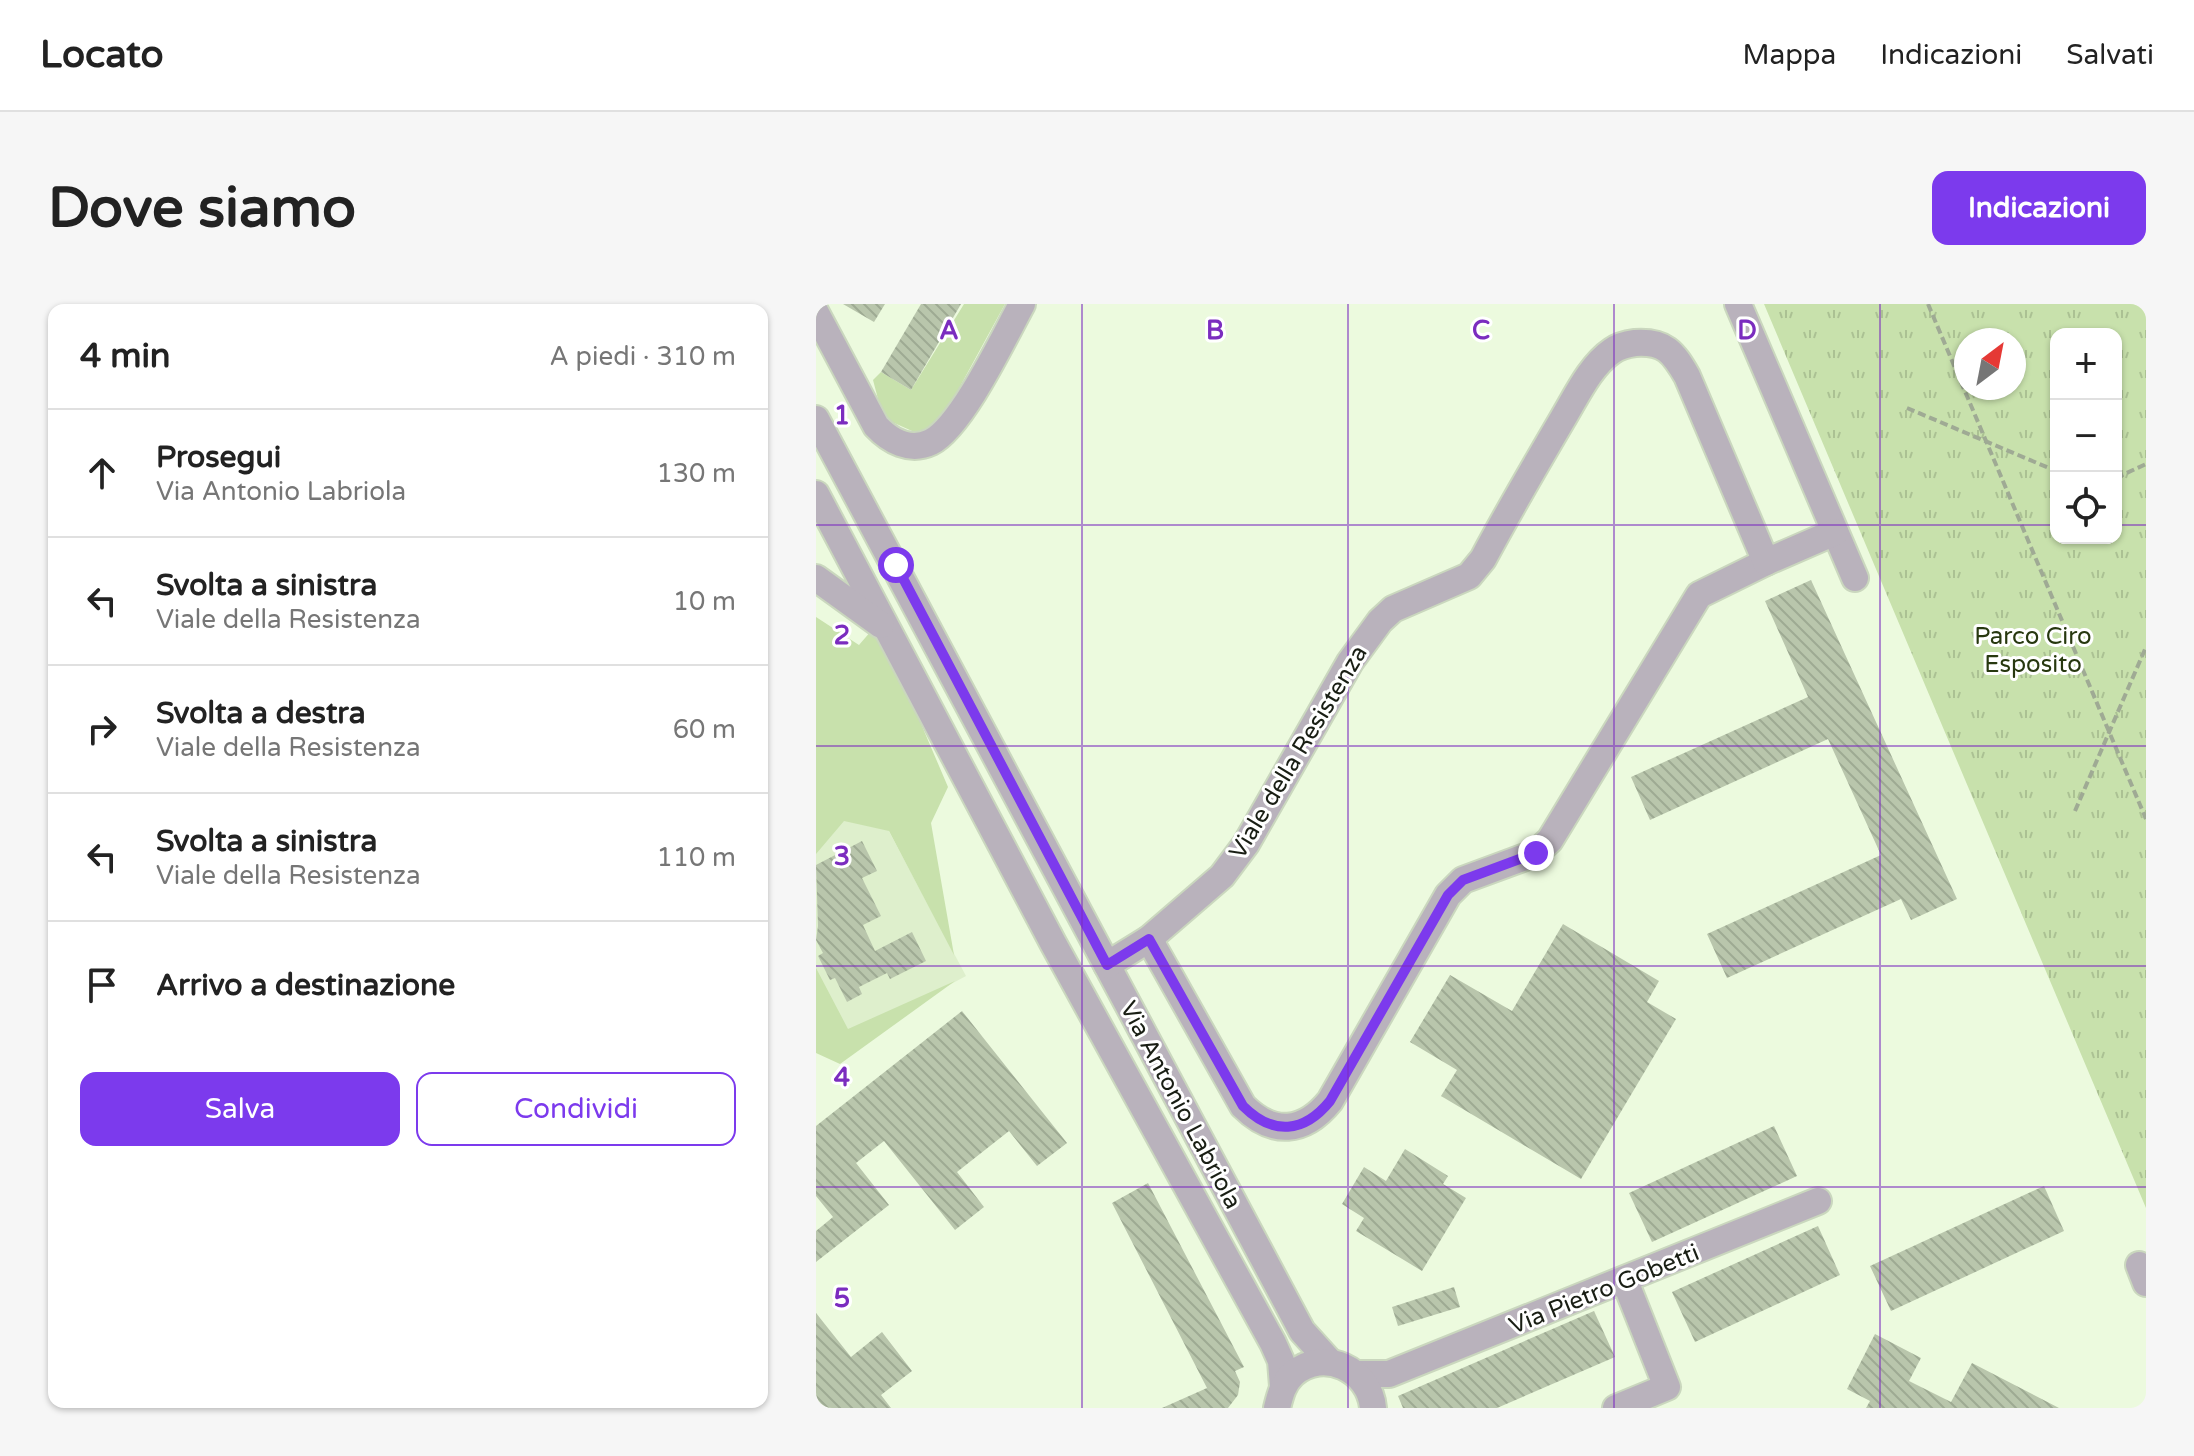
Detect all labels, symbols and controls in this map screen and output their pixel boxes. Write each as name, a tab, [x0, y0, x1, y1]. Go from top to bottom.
text: Locato	[40, 32, 164, 78]
text: Mappa	[1742, 38, 1836, 72]
text: Indicazioni	[1880, 38, 2022, 72]
text: Salvati	[2066, 38, 2154, 72]
button: Indicazioni	[1932, 171, 2146, 245]
text: Dove siamo	[48, 175, 356, 242]
text: A	[939, 315, 959, 346]
text: B	[1206, 315, 1224, 346]
text: C	[1472, 315, 1490, 346]
text: D	[1737, 315, 1757, 346]
north arrow	[1954, 328, 2026, 400]
map controls	[2050, 328, 2122, 544]
button: +	[2050, 328, 2122, 400]
text: 4 min	[80, 336, 171, 377]
text: A piedi · 310 m	[549, 341, 736, 372]
text: 1	[834, 400, 850, 431]
button: −	[2050, 400, 2122, 472]
text: Prosegui	[156, 439, 281, 476]
icon: ahead	[80, 451, 124, 495]
text: 130 m	[656, 458, 736, 489]
button: locate	[2050, 472, 2122, 544]
text: Via Antonio Labriola	[156, 476, 406, 507]
route start	[878, 547, 914, 583]
text: Svolta a sinistra	[156, 567, 377, 604]
icon: left	[80, 579, 124, 623]
text: 10 m	[673, 586, 736, 617]
text: Viale della Resistenza	[156, 604, 421, 635]
text: 2	[834, 620, 850, 651]
park label: Parco Ciro Esposito	[1974, 622, 2092, 679]
street label: Viale della Resistenza	[1223, 640, 1374, 864]
text: Svolta a destra	[156, 695, 366, 732]
icon: right	[80, 707, 124, 751]
text: 60 m	[673, 714, 736, 745]
text: Viale della Resistenza	[156, 732, 421, 763]
text: Svolta a sinistra	[156, 823, 377, 860]
icon: left	[80, 835, 124, 879]
route end	[1518, 835, 1554, 871]
text: 3	[834, 841, 850, 872]
text: 110 m	[656, 842, 736, 873]
text: Viale della Resistenza	[156, 860, 421, 891]
icon: arrive	[80, 963, 124, 1007]
text: Arrivo a destinazione	[156, 967, 455, 1004]
street label: Via Antonio Labriola	[1114, 996, 1248, 1214]
text: 4	[834, 1062, 850, 1093]
button: Salva	[80, 1072, 400, 1146]
button: Condividi	[416, 1072, 736, 1146]
street label: Via Pietro Gobetti	[1505, 1238, 1703, 1341]
text: 5	[834, 1283, 850, 1314]

